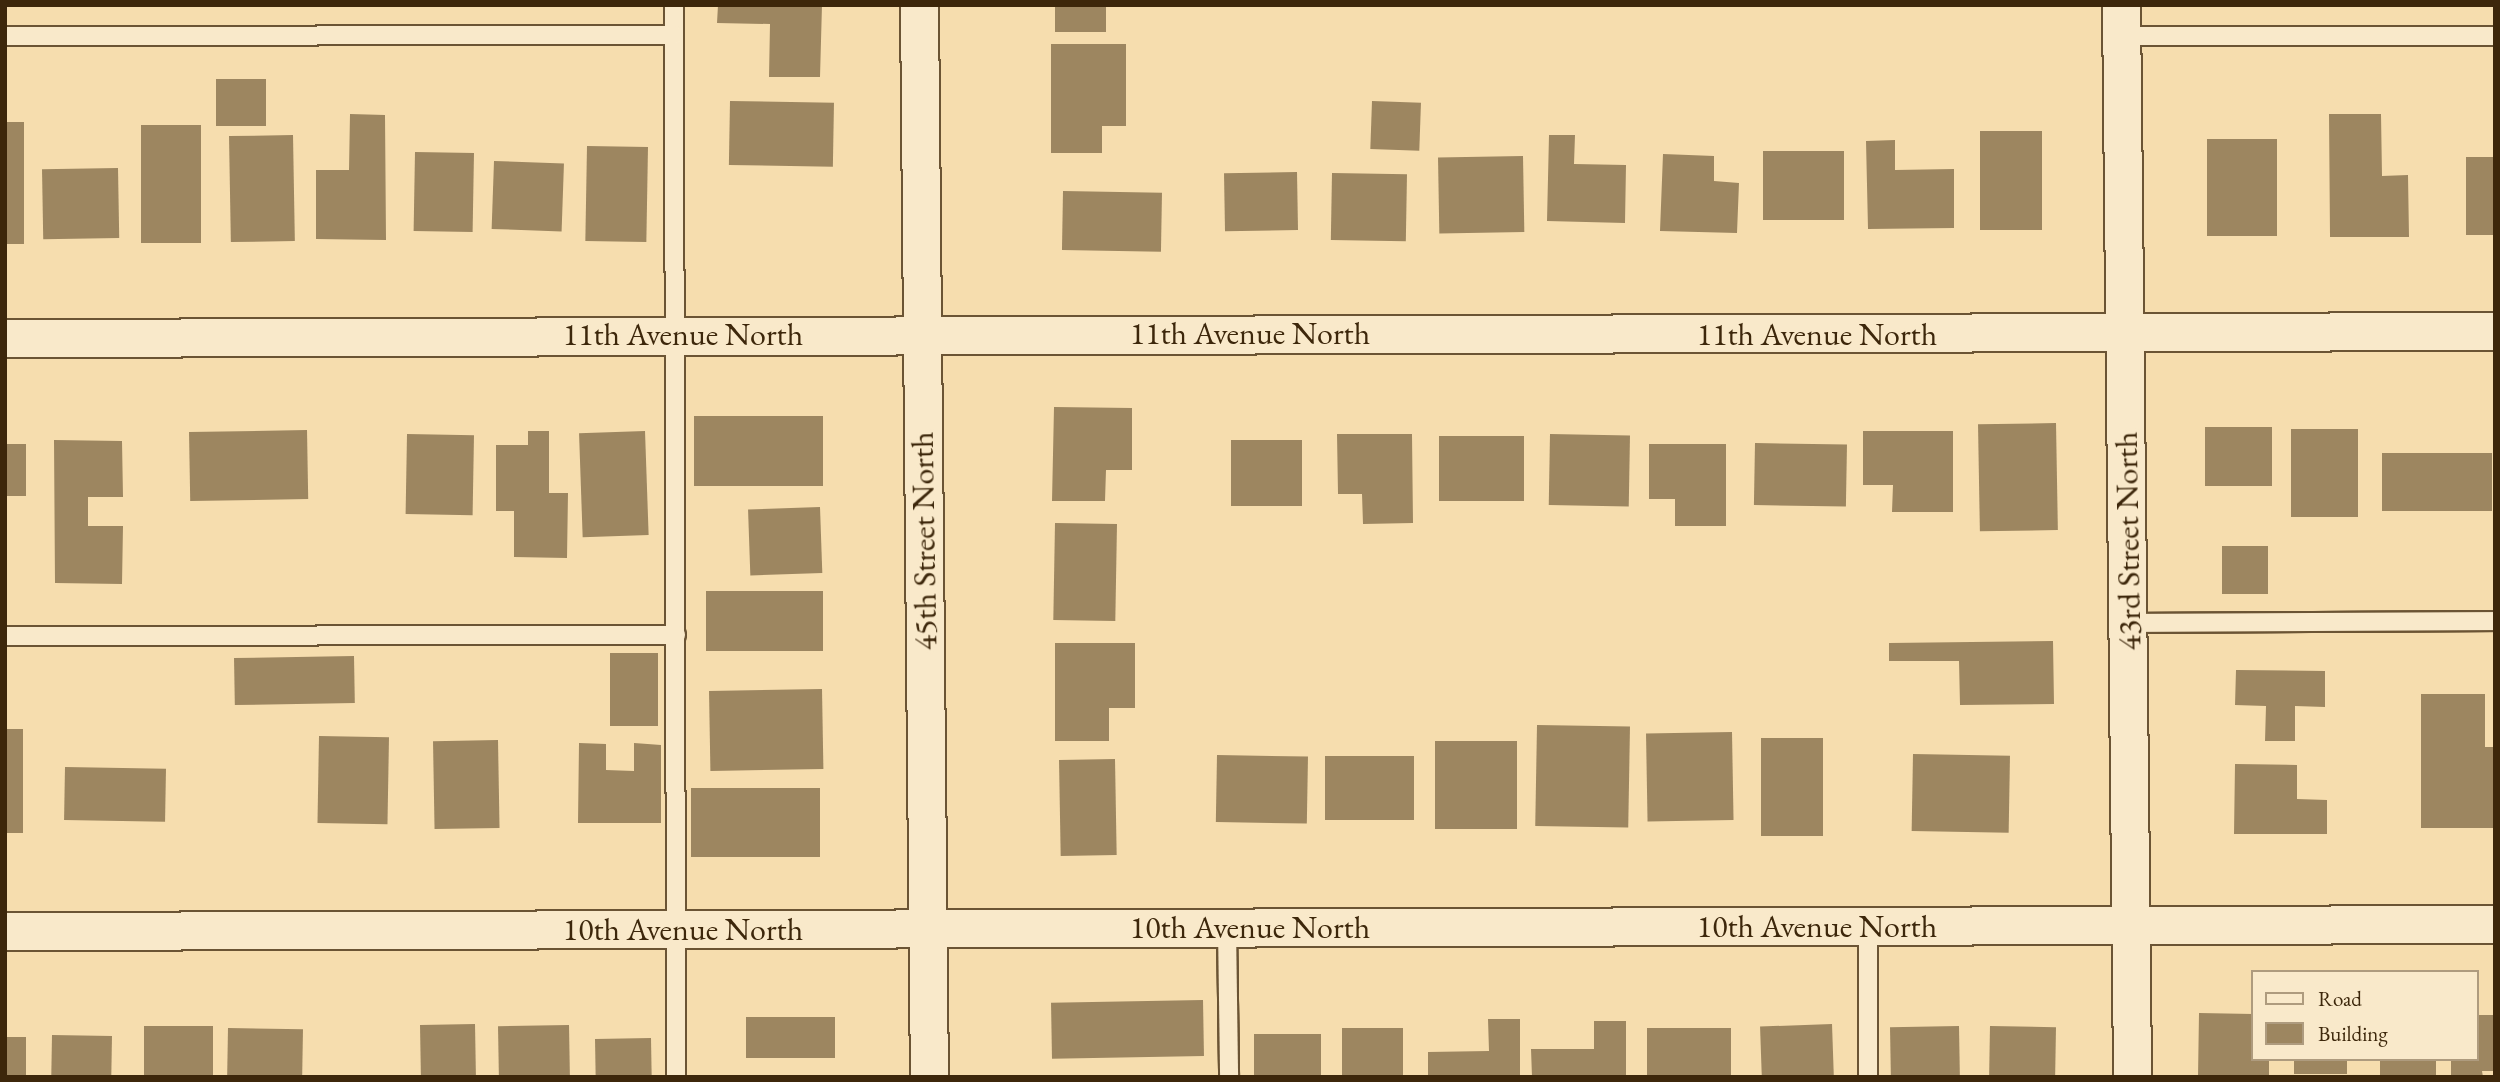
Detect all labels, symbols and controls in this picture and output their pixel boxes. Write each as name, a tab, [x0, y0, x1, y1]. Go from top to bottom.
street label: 11th Avenue North	[1130, 314, 1370, 352]
street label: 11th Avenue North	[563, 315, 803, 353]
street label: 11th Avenue North	[1697, 315, 1937, 353]
street label: 45th Street North	[903, 431, 945, 651]
street label: 43rd Street North	[2107, 431, 2149, 651]
street label: 10th Avenue North	[1697, 907, 1937, 945]
street label: 10th Avenue North	[1130, 908, 1370, 946]
street label: 10th Avenue North	[563, 910, 803, 948]
legend	[2252, 970, 2479, 1061]
text: Road	[2318, 985, 2362, 1012]
text: Building	[2318, 1020, 2388, 1047]

